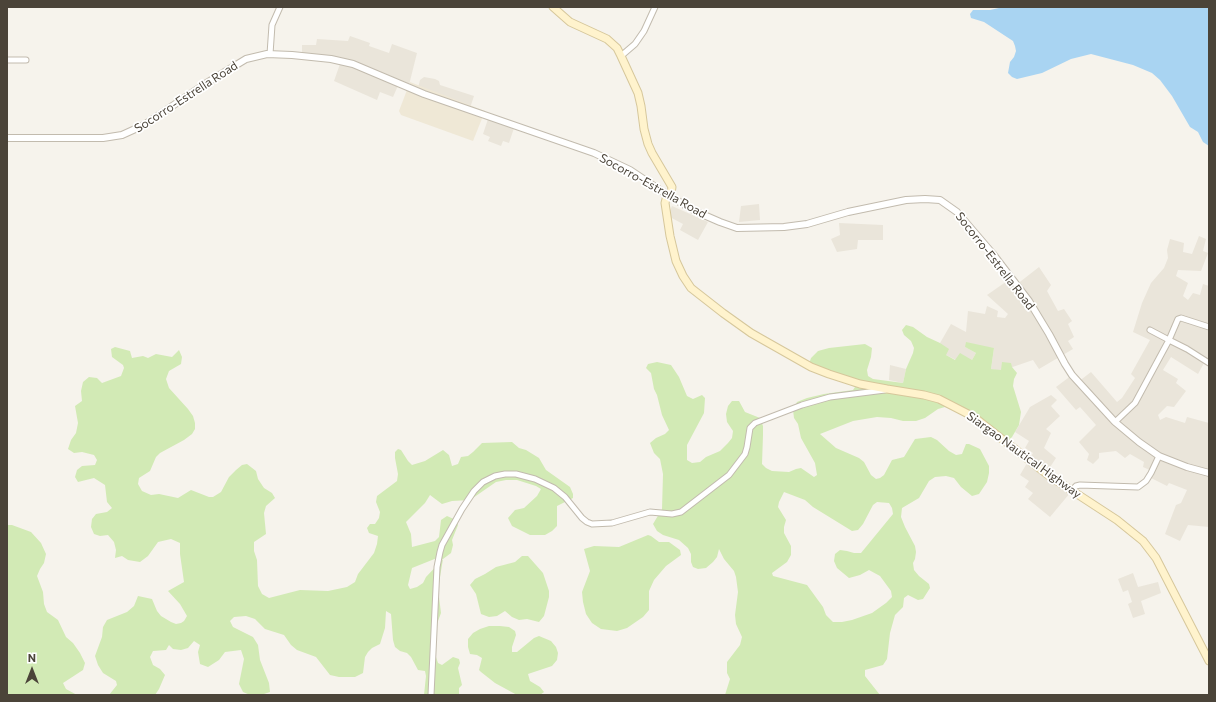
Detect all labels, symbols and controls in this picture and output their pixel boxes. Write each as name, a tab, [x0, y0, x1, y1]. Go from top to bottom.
street label: Socorro-Estrella Road	[132, 58, 240, 136]
street label: Socorro-Estrella Road	[597, 151, 709, 221]
street label: Socorro-Estrella Road	[952, 209, 1038, 313]
street label: Siargao Nautical Highway	[964, 409, 1084, 501]
north arrow	[12, 650, 52, 690]
text: N	[28, 651, 36, 664]

